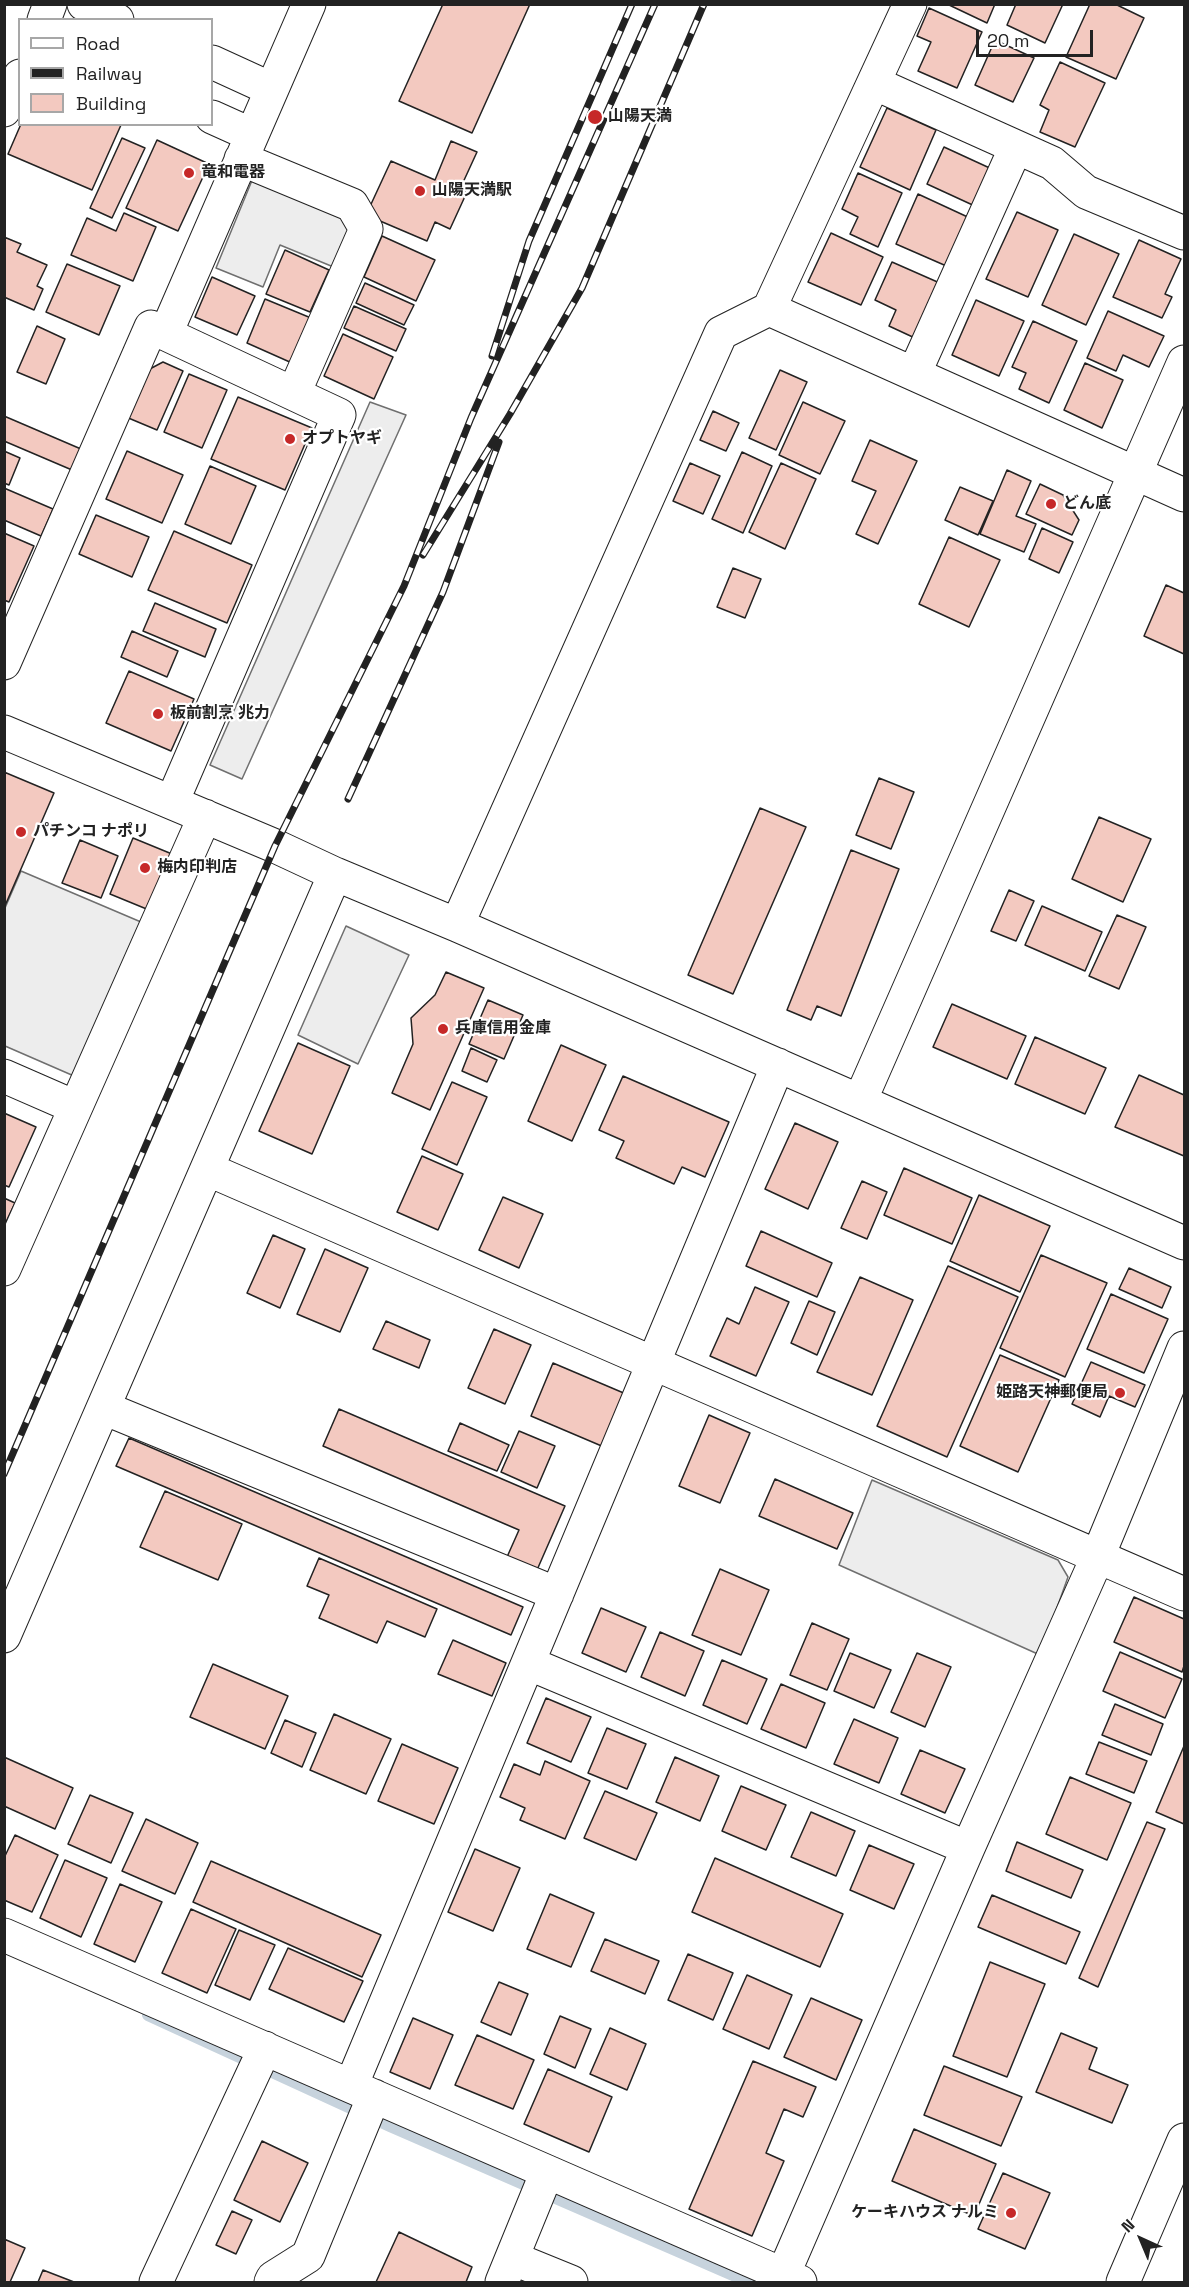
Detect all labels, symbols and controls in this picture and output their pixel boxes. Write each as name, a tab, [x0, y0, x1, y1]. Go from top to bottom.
legend	[18, 18, 213, 126]
scale bar	[979, 18, 1096, 56]
text: 20 m	[987, 29, 1030, 52]
text: Road	[76, 32, 120, 55]
text: Railway	[76, 62, 142, 85]
text: Building	[76, 92, 146, 115]
place label: 山陽天満	[608, 107, 672, 127]
marker: 山陽天満	[586, 108, 604, 126]
place label: 竜和電器	[201, 163, 265, 183]
marker: 竜和電器	[182, 166, 196, 180]
place label: 山陽天満駅	[432, 181, 512, 201]
marker: 山陽天満駅	[413, 184, 427, 198]
place label: オプトヤギ	[302, 429, 382, 449]
marker: オプトヤギ	[283, 432, 297, 446]
place label: どん底	[1063, 494, 1111, 514]
marker: どん底	[1044, 497, 1058, 511]
place label: 板前割烹 兆力	[170, 704, 270, 724]
marker: 板前割烹 兆力	[151, 707, 165, 721]
place label: パチンコ ナポリ	[33, 822, 149, 842]
marker: パチンコ ナポリ	[14, 825, 28, 839]
place label: 梅内印判店	[157, 858, 237, 878]
marker: 梅内印判店	[138, 861, 152, 875]
place label: 兵庫信用金庫	[455, 1019, 551, 1039]
marker: 兵庫信用金庫	[436, 1022, 450, 1036]
place label: 姫路天神郵便局	[996, 1383, 1108, 1403]
marker: 姫路天神郵便局	[1113, 1386, 1127, 1400]
place label: ケーキハウス ナルミ	[851, 2203, 999, 2223]
marker: ケーキハウス ナルミ	[1004, 2206, 1018, 2220]
north arrow	[1111, 2209, 1171, 2269]
text: N	[1117, 2214, 1139, 2237]

